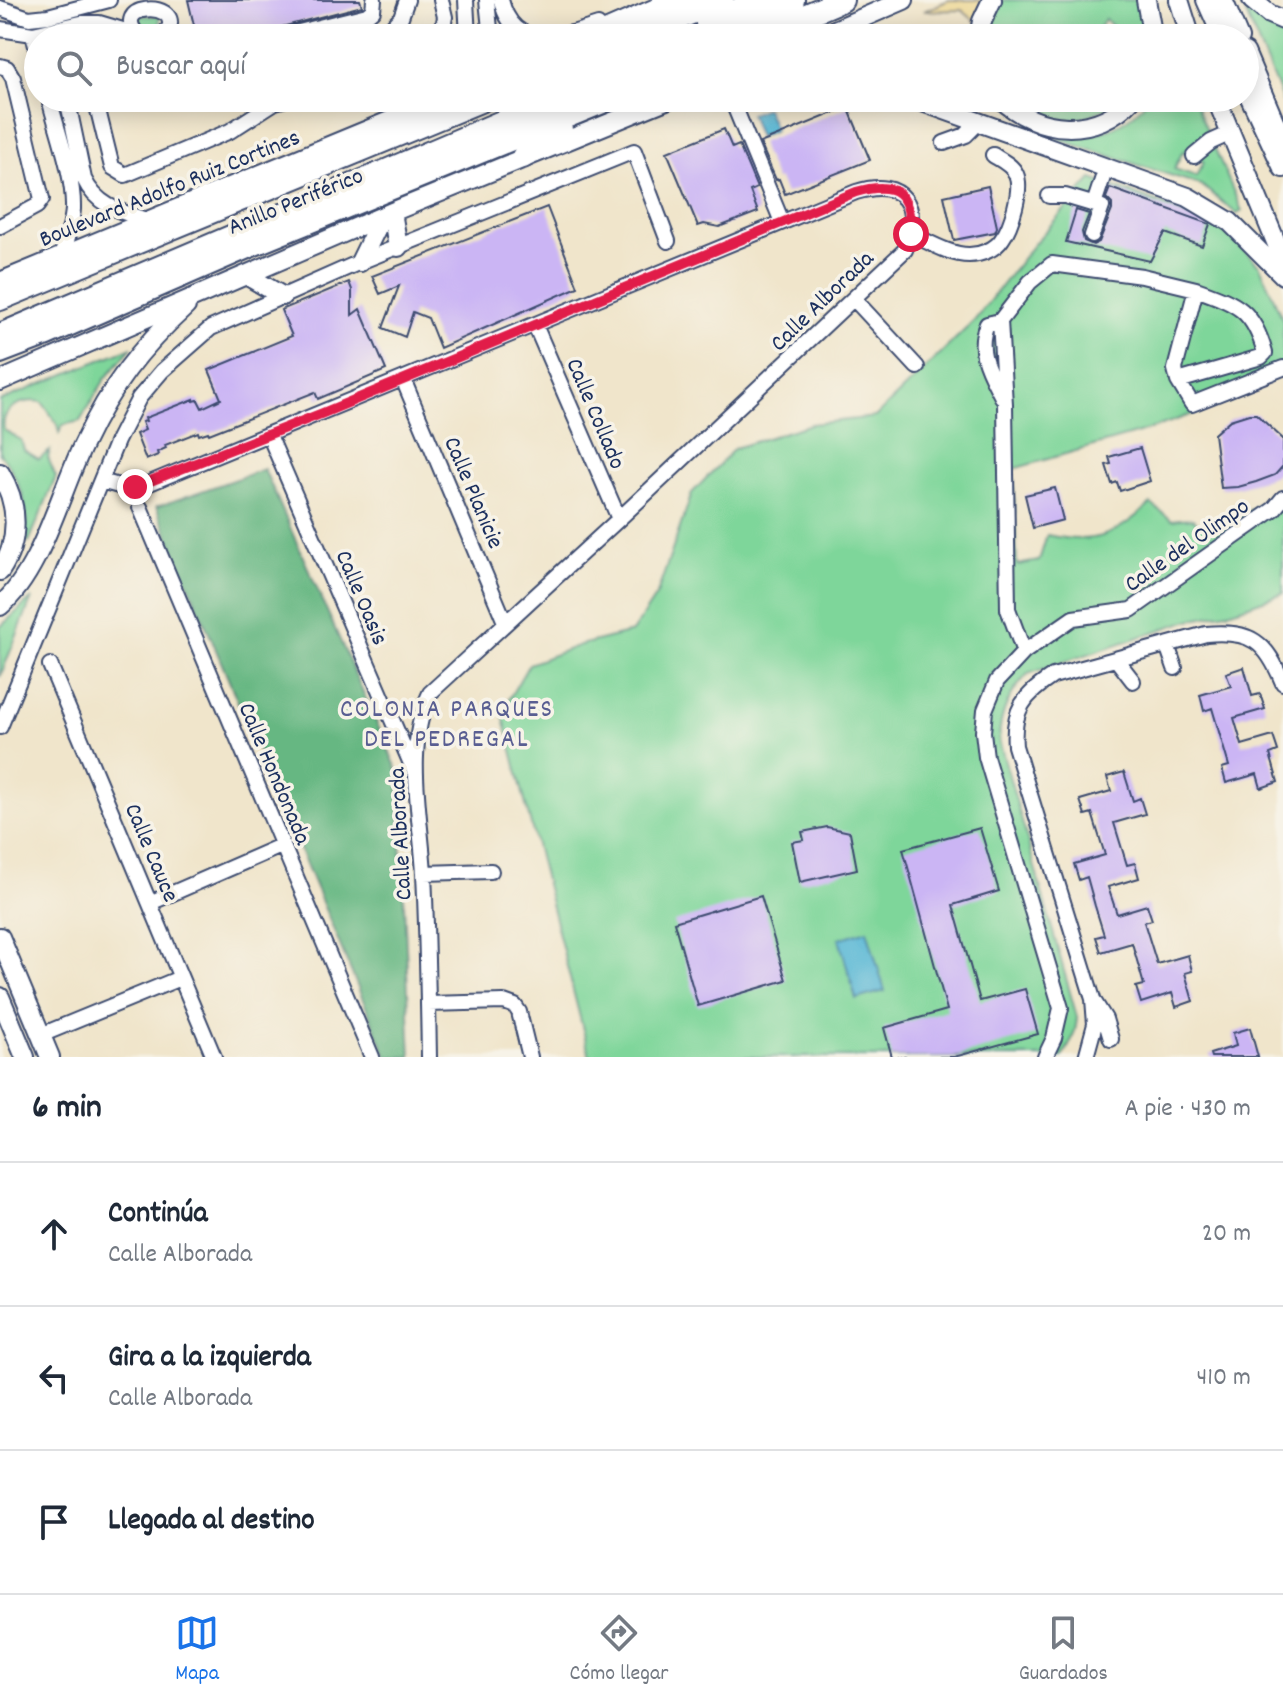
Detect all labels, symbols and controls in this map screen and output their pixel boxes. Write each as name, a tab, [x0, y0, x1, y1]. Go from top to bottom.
search box	[24, 24, 1259, 112]
icon: search	[52, 46, 96, 90]
text: Buscar aquí	[116, 47, 246, 90]
street label: Boulevard Adolfo Ruiz Cortines	[35, 122, 306, 258]
street label: Anillo Periférico	[223, 160, 369, 245]
route start	[893, 216, 929, 252]
street label: Calle Alborada	[763, 243, 883, 361]
street label: Calle Collado	[556, 353, 633, 475]
street label: Calle Planicie	[433, 432, 511, 554]
route end	[117, 469, 153, 505]
street label: Calle del Olimpo	[1118, 491, 1257, 602]
street label: Calle Oasis	[325, 545, 395, 651]
district label: COLONIA PARQUES DEL PEDREGAL	[340, 692, 554, 759]
street label: Calle Hondonada	[228, 698, 319, 851]
street label: Calle Alborada	[381, 766, 422, 901]
street label: Calle Cauce	[114, 799, 186, 908]
text: 6 min	[32, 1085, 102, 1134]
text: A pie · 430 m	[1124, 1091, 1251, 1128]
text: Continúa	[108, 1194, 207, 1237]
icon: ahead	[32, 1212, 76, 1256]
text: 20 m	[1202, 1216, 1251, 1253]
text: Calle Alborada	[108, 1237, 252, 1274]
text: Gira a la izquierda	[108, 1338, 311, 1381]
icon: left	[32, 1356, 76, 1400]
text: 410 m	[1197, 1360, 1251, 1397]
text: Calle Alborada	[108, 1381, 252, 1418]
icon: arrive	[32, 1500, 76, 1544]
text: Llegada al destino	[108, 1501, 315, 1544]
tab: Mapa	[175, 1611, 219, 1690]
tab: Cómo llegar	[570, 1611, 668, 1690]
tab: Guardados	[1019, 1611, 1108, 1690]

